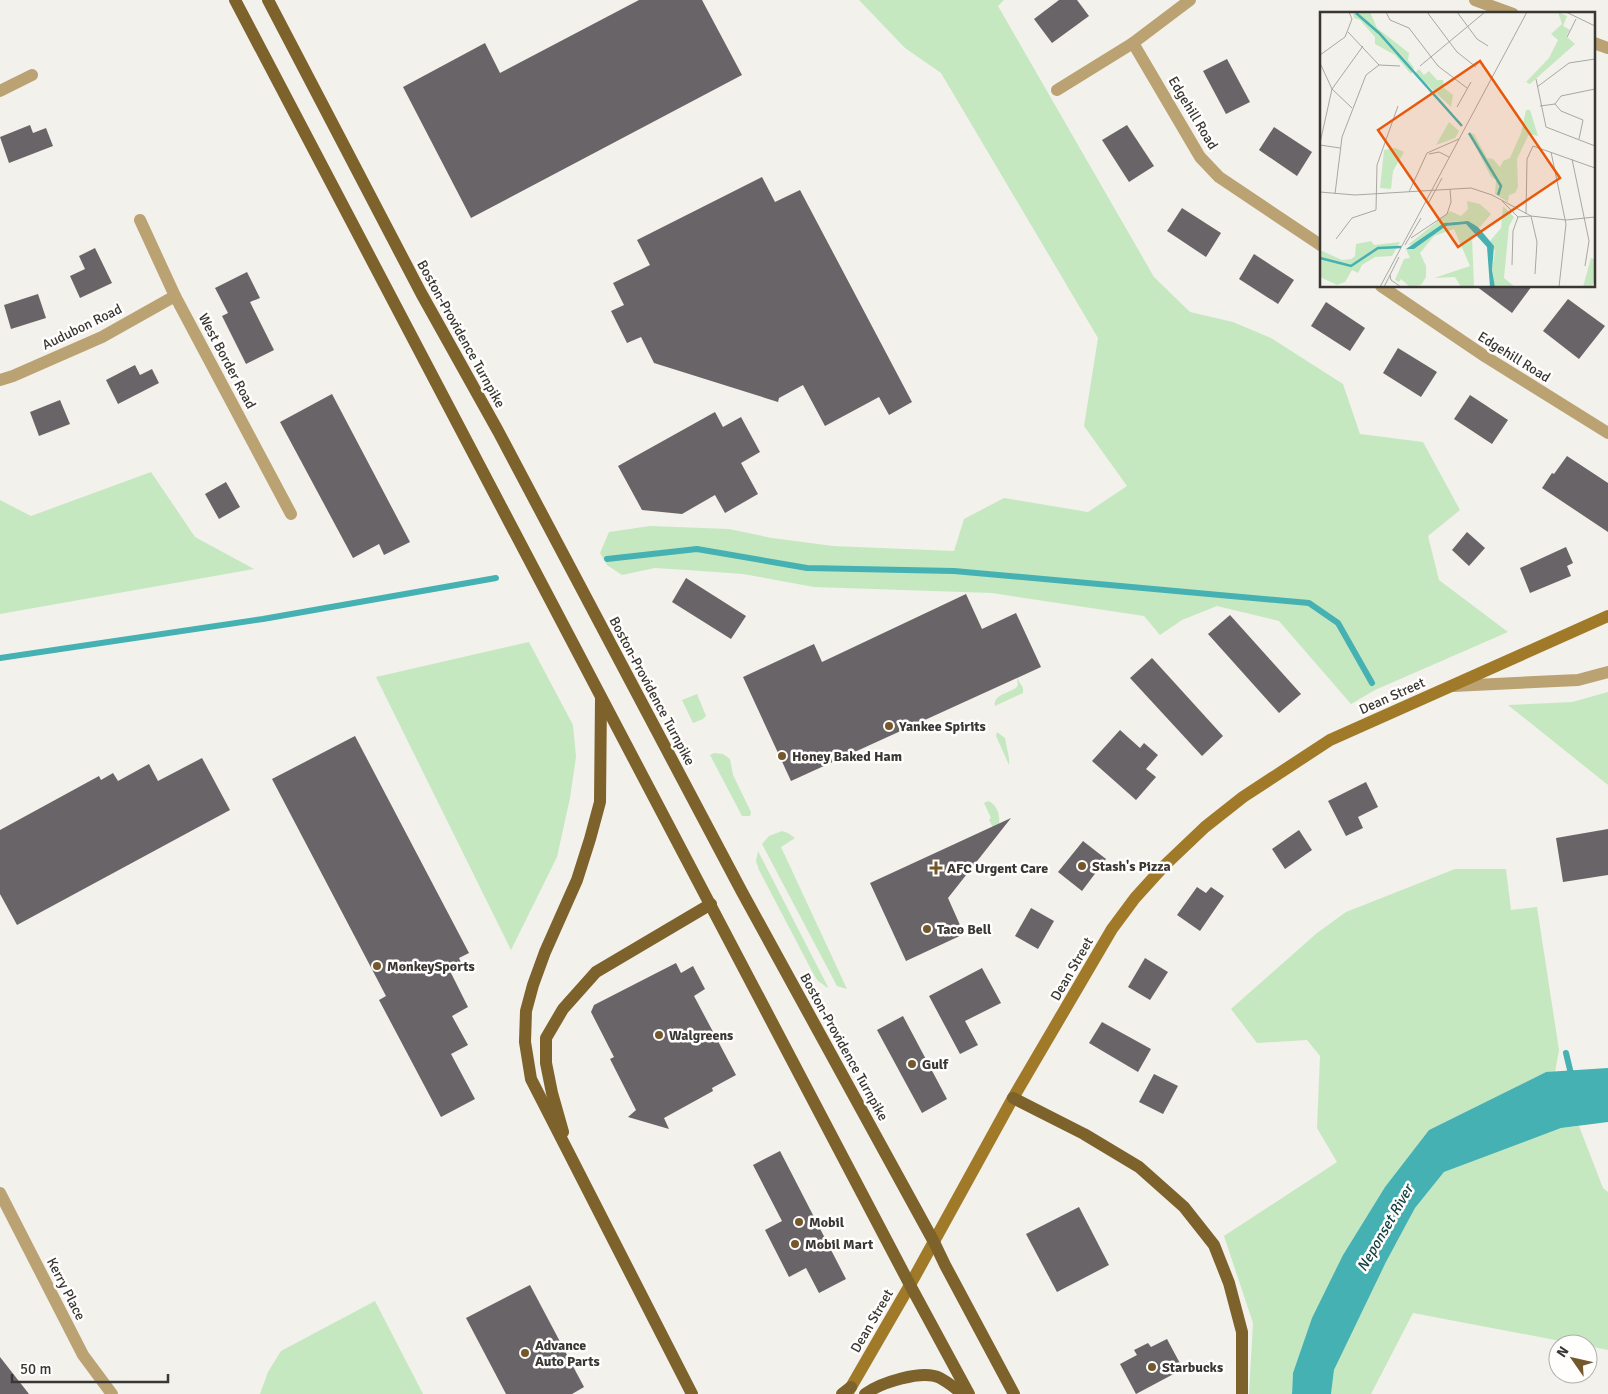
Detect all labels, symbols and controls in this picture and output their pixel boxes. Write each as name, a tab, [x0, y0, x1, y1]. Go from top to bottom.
inset map	[1320, 12, 1596, 288]
street label: Edgehill Road	[1165, 73, 1221, 153]
street label: Boston-Providence Turnpike	[413, 257, 509, 411]
street label: Audubon Road	[39, 300, 125, 354]
street label: West Border Road	[195, 310, 259, 412]
street label: Edgehill Road	[1475, 328, 1553, 386]
street label: Boston-Providence Turnpike	[606, 614, 698, 768]
street label: Dean Street	[1356, 674, 1428, 718]
place label: Yankee Spirits	[898, 718, 986, 735]
marker: Yankee Spirits	[883, 720, 895, 732]
place label: Honey Baked Ham	[792, 748, 902, 765]
marker: Honey Baked Ham	[776, 750, 788, 762]
place label: Stash's Pizza	[1092, 858, 1171, 875]
place label: AFC Urgent Care	[947, 860, 1048, 877]
marker: Stash's Pizza	[1076, 860, 1088, 872]
marker: AFC Urgent Care	[929, 861, 943, 875]
place label: Taco Bell	[937, 921, 992, 938]
marker: Taco Bell	[921, 923, 933, 935]
street label: Dean Street	[1047, 934, 1097, 1004]
place label: MonkeySports	[387, 958, 475, 975]
marker: MonkeySports	[371, 960, 383, 972]
street label: Boston-Providence Turnpike	[796, 970, 892, 1124]
place label: Walgreens	[669, 1027, 733, 1044]
marker: Walgreens	[653, 1029, 665, 1041]
place label: Gulf	[922, 1056, 949, 1073]
marker: Gulf	[906, 1058, 918, 1070]
water label: Neponset River	[1353, 1179, 1418, 1274]
place label: Mobil	[809, 1214, 845, 1231]
marker: Mobil	[793, 1216, 805, 1228]
place label: Mobil Mart	[805, 1236, 874, 1253]
marker: Mobil Mart	[789, 1238, 801, 1250]
street label: Kerry Place	[43, 1255, 89, 1323]
street label: Dean Street	[847, 1286, 897, 1356]
north arrow	[1548, 1334, 1598, 1384]
place label: Advance Auto Parts	[535, 1337, 600, 1370]
text: N	[1553, 1343, 1572, 1361]
marker: Advance Auto Parts	[519, 1347, 531, 1359]
scale bar	[12, 1352, 169, 1384]
place label: Starbucks	[1162, 1359, 1223, 1376]
text: 50 m	[20, 1360, 51, 1378]
marker: Starbucks	[1146, 1361, 1158, 1373]

